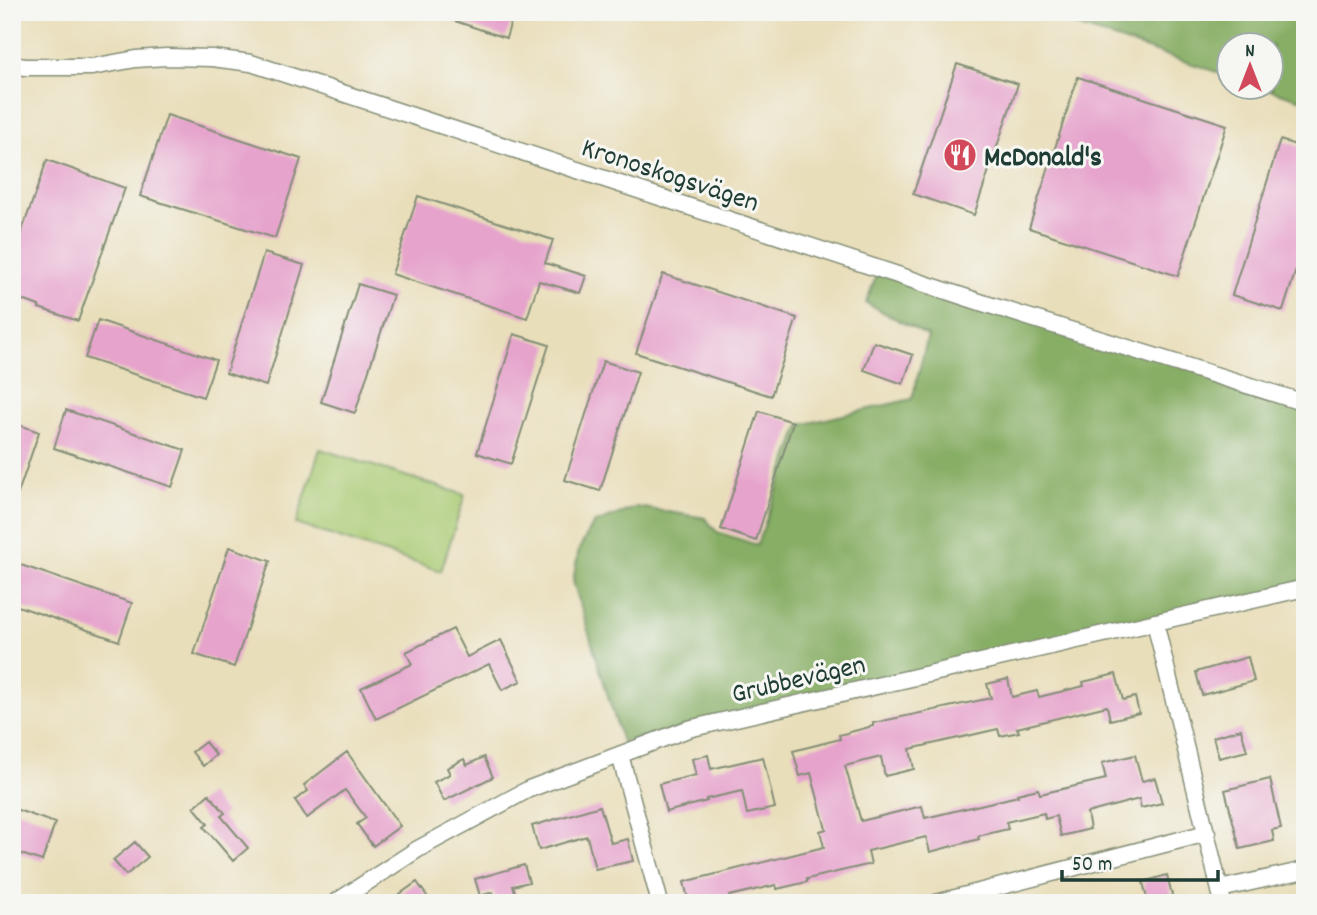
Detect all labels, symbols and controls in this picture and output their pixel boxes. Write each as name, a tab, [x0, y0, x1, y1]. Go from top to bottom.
north arrow	[1216, 32, 1286, 102]
text: N	[1245, 39, 1255, 66]
street label: Kronoskogsvägen	[576, 130, 763, 225]
restaurant icon: McDonald's	[941, 136, 979, 174]
place label: McDonald's	[984, 140, 1102, 180]
street label: Grubbevägen	[728, 647, 870, 717]
scale bar	[1062, 838, 1217, 882]
text: 50 m	[1072, 851, 1112, 881]

